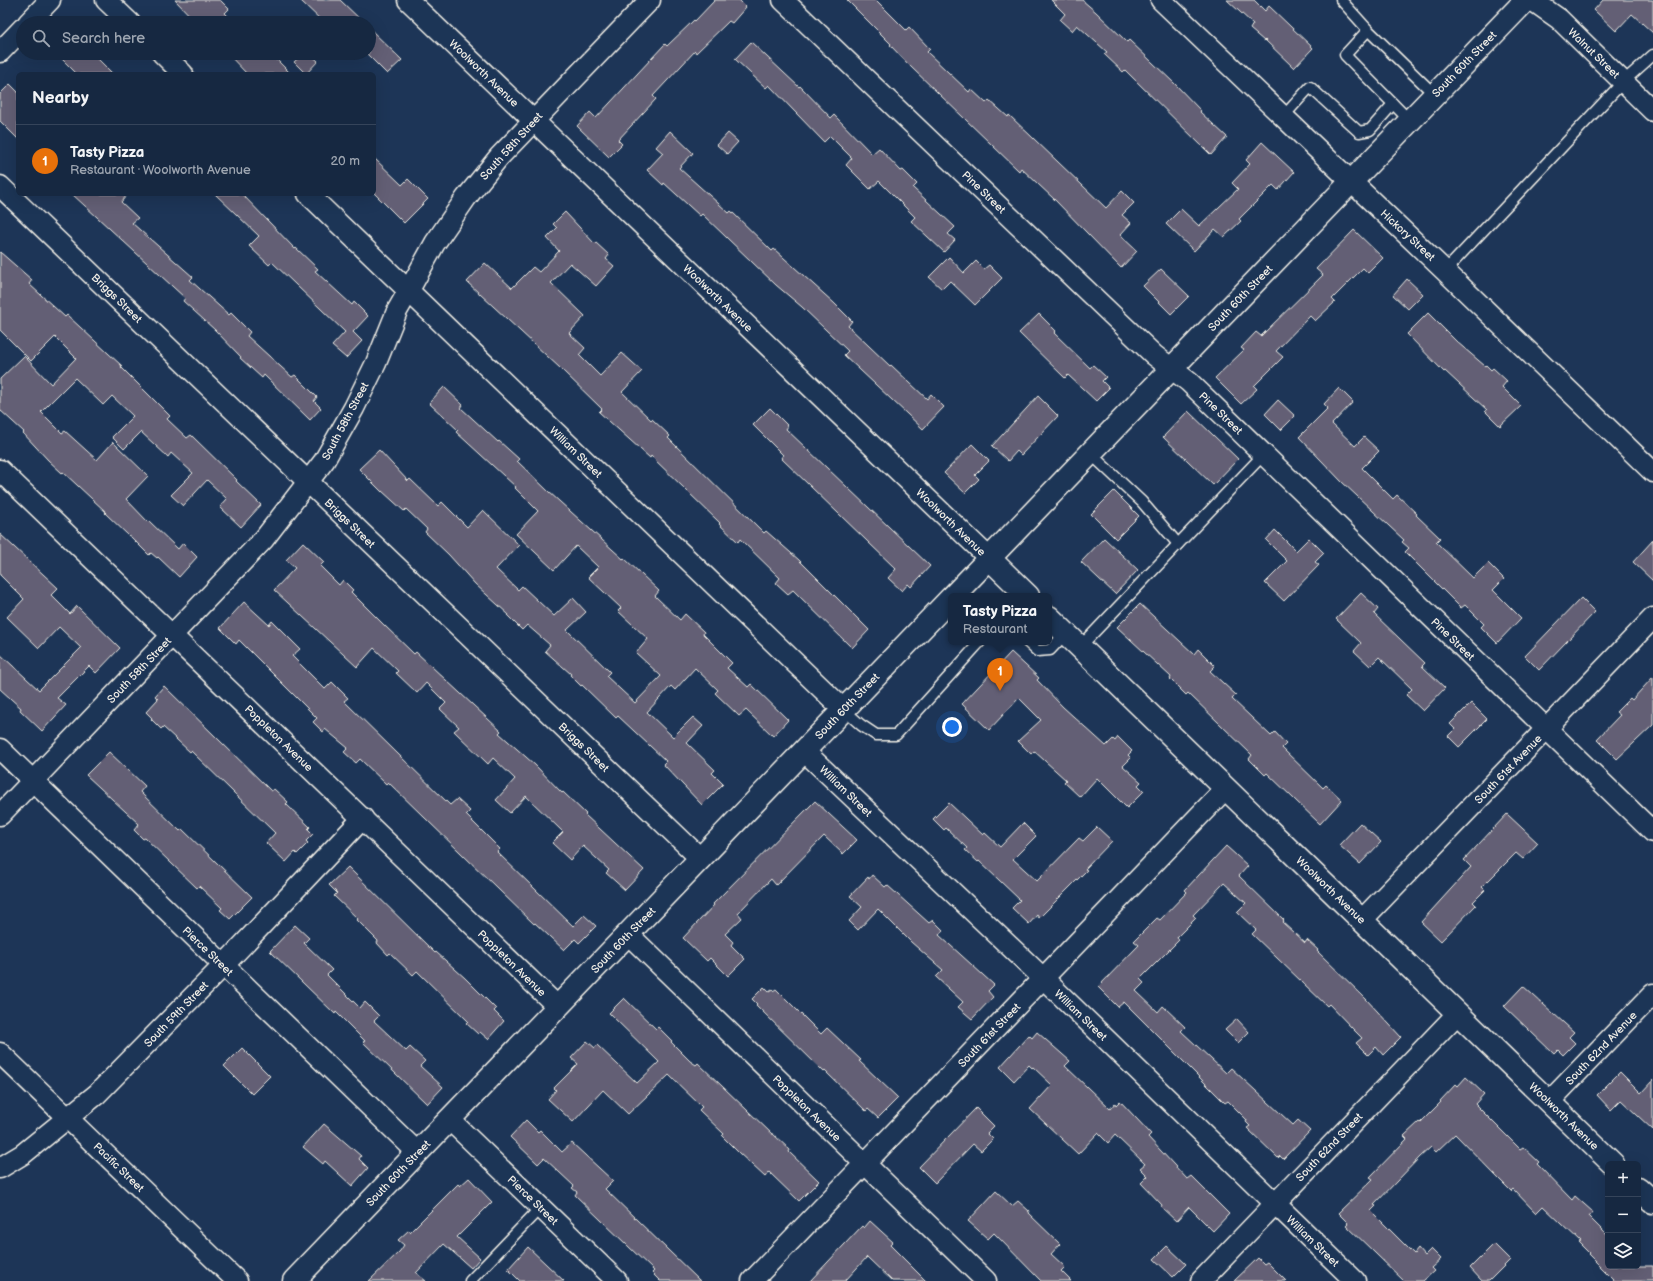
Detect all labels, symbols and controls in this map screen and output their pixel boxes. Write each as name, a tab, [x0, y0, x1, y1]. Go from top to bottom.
search box	[16, 16, 376, 60]
street label: Walnut Street	[1565, 26, 1623, 82]
icon: search	[30, 27, 52, 49]
street label: South 60th Street	[1429, 28, 1500, 100]
text: Search here	[62, 29, 145, 48]
street label: Woolworth Avenue	[446, 37, 521, 110]
text: Nearby	[32, 88, 89, 108]
street label: South 58th Street	[478, 109, 546, 183]
text: Tasty Pizza	[70, 143, 144, 162]
text: 1	[42, 153, 48, 169]
text: 20 m	[330, 153, 360, 169]
text: Restaurant · Woolworth Avenue	[70, 162, 251, 178]
street label: Pine Street	[959, 169, 1008, 217]
street label: Hickory Street	[1378, 207, 1438, 264]
street label: Woolworth Avenue	[680, 262, 755, 335]
street label: South 60th Street	[1205, 262, 1276, 334]
street label: Briggs Street	[89, 271, 145, 326]
street label: South 58th Street	[319, 379, 372, 462]
street label: Pine Street	[1196, 390, 1245, 438]
street label: William Street	[547, 424, 605, 481]
street label: Woolworth Avenue	[913, 486, 988, 559]
street label: Briggs Street	[322, 496, 378, 551]
popup	[948, 593, 1052, 645]
text: Tasty Pizza	[963, 602, 1037, 621]
street label: Pine Street	[1428, 616, 1477, 664]
text: Restaurant	[963, 621, 1027, 637]
street label: South 58th Street	[105, 634, 175, 706]
pin: 1	[987, 658, 1013, 691]
street label: South 60th Street	[812, 670, 883, 742]
street label: Poppleton Avenue	[242, 703, 316, 775]
your location	[942, 717, 962, 737]
street label: Briggs Street	[556, 720, 612, 775]
street label: South 61st Avenue	[1472, 732, 1545, 807]
street label: William Street	[817, 763, 875, 820]
street label: Woolworth Avenue	[1293, 854, 1368, 927]
street label: South 60th Street	[588, 904, 659, 976]
street label: Pierce Street	[180, 924, 236, 979]
street label: Poppleton Avenue	[475, 928, 549, 1000]
street label: South 59th Street	[142, 978, 211, 1050]
street label: William Street	[1052, 987, 1110, 1044]
street label: South 61st Street	[955, 1000, 1024, 1070]
street label: South 62nd Avenue	[1563, 1009, 1640, 1088]
street label: Poppleton Avenue	[770, 1073, 844, 1145]
street label: Woolworth Avenue	[1526, 1080, 1601, 1153]
street label: South 62nd Street	[1293, 1110, 1366, 1184]
street label: South 60th Street	[363, 1137, 434, 1209]
street label: Pacific Street	[91, 1140, 147, 1195]
map controls	[1605, 1161, 1641, 1269]
button: +	[1605, 1161, 1641, 1197]
street label: Pierce Street	[505, 1173, 561, 1228]
button: −	[1605, 1197, 1641, 1233]
street label: William Street	[1284, 1213, 1342, 1270]
button: layers	[1605, 1233, 1641, 1269]

